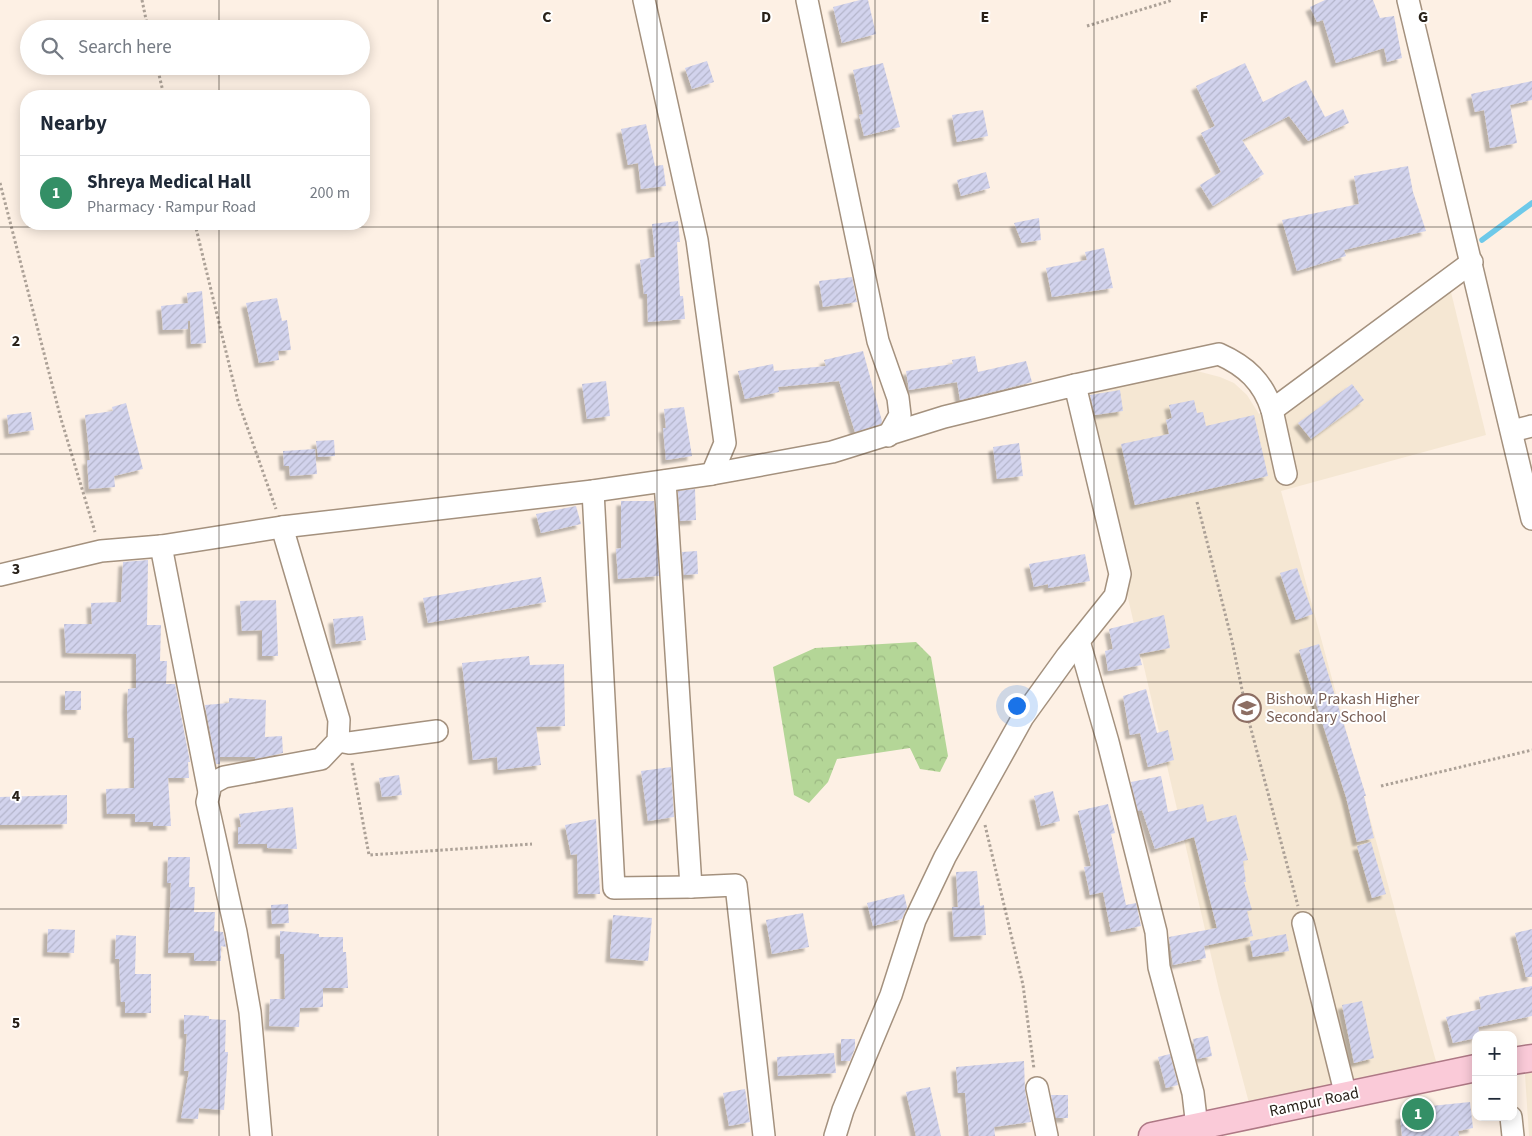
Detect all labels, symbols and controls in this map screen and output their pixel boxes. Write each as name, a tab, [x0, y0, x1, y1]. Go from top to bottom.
text: C	[542, 6, 552, 28]
text: D	[761, 6, 771, 28]
text: E	[981, 6, 989, 28]
text: F	[1200, 6, 1208, 28]
text: G	[1418, 6, 1428, 28]
search box	[20, 20, 370, 75]
icon: search	[38, 34, 66, 62]
text: Search here	[78, 34, 172, 61]
text: Nearby	[40, 108, 107, 138]
text: Shreya Medical Hall	[87, 169, 251, 196]
text: 1	[52, 182, 60, 204]
text: 200 m	[310, 182, 350, 204]
text: Pharmacy · Rampur Road	[87, 196, 256, 218]
text: 2	[12, 330, 20, 352]
text: 3	[12, 558, 20, 580]
place label: Bishow Prakash Higher Secondary School	[1266, 688, 1420, 728]
your location	[1004, 693, 1030, 719]
school or university icon: Bishow Prakash Higher Secondary School	[1232, 693, 1262, 723]
text: 4	[12, 785, 21, 807]
text: 5	[12, 1012, 20, 1034]
map controls	[1472, 1031, 1517, 1121]
button: +	[1472, 1031, 1517, 1076]
button: −	[1472, 1076, 1517, 1121]
street label: Rampur Road	[1267, 1082, 1361, 1122]
pin: 1	[1402, 1095, 1434, 1133]

